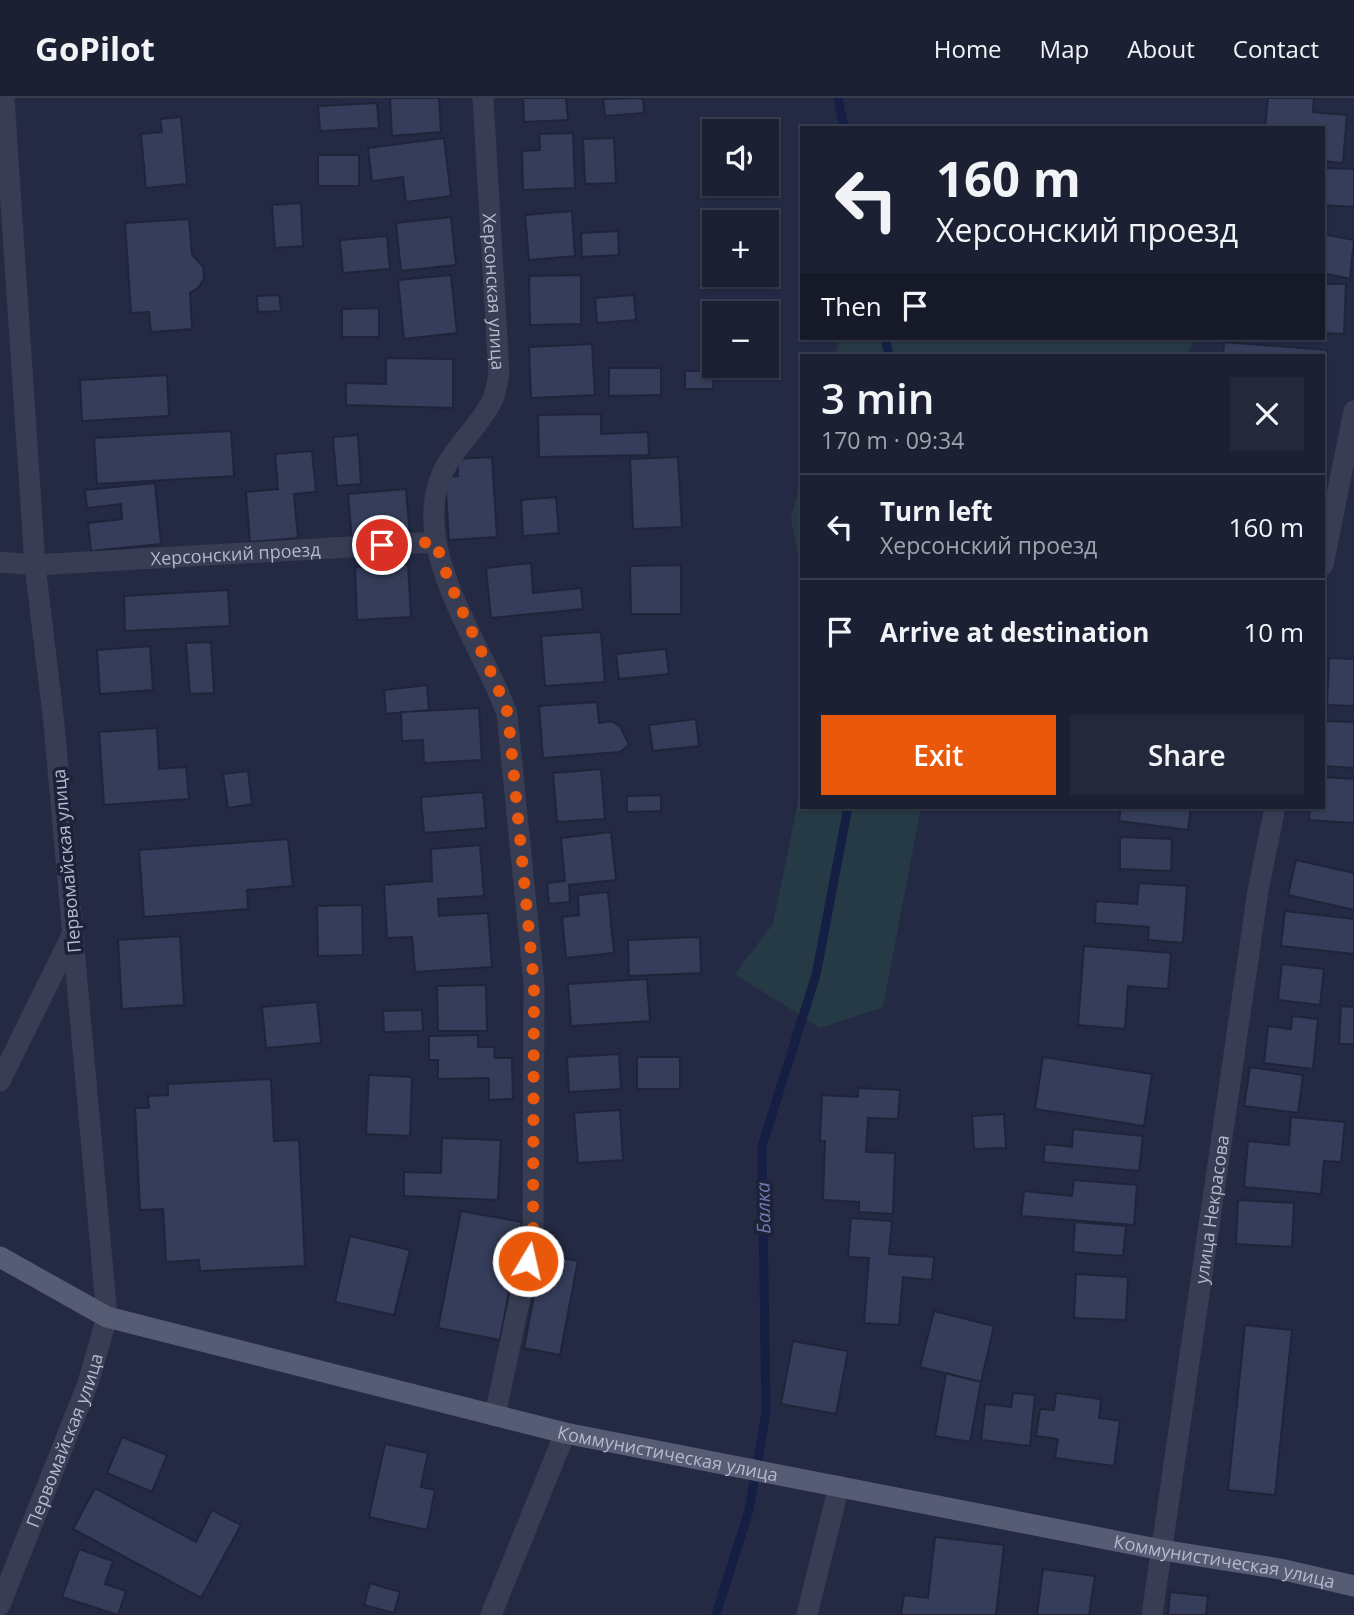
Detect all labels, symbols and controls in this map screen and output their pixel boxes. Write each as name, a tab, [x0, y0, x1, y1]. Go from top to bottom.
text: GoPilot	[35, 26, 155, 71]
text: Home	[934, 32, 1002, 65]
text: Map	[1040, 32, 1089, 65]
text: About	[1127, 32, 1195, 65]
text: Contact	[1233, 32, 1319, 65]
map controls	[702, 119, 779, 378]
button: sound	[702, 119, 779, 196]
text: 160 m	[936, 145, 1081, 211]
icon: left	[821, 154, 912, 245]
text: Херсонский проезд	[936, 208, 1238, 251]
button: +	[702, 210, 779, 287]
street label: Херсонская улица	[478, 213, 511, 371]
icon: arrive	[896, 287, 934, 325]
text: Then	[821, 288, 882, 324]
button: −	[702, 301, 779, 378]
text: 3 min	[821, 369, 934, 426]
button: close	[1230, 377, 1304, 451]
text: 170 m · 09:34	[821, 424, 964, 456]
text: Turn left	[880, 493, 992, 529]
icon: left	[821, 508, 859, 546]
text: 160 m	[1229, 509, 1304, 545]
pin	[352, 515, 412, 575]
icon: arrive	[363, 526, 401, 564]
text: Херсонский проезд	[880, 529, 1097, 561]
street label: Херсонский проезд	[150, 537, 321, 570]
icon: arrive	[821, 613, 859, 651]
text: Arrive at destination	[880, 614, 1149, 650]
text: 10 m	[1243, 614, 1304, 650]
button: Exit	[821, 715, 1056, 795]
button: Share	[1070, 715, 1304, 795]
street label: Первомайская улица	[46, 768, 86, 954]
street label: улица Некрасова	[1189, 1133, 1234, 1285]
water label: Балка	[750, 1182, 776, 1234]
position arrow	[491, 1224, 565, 1298]
street label: Первомайская улица	[20, 1350, 108, 1531]
street label: Коммунистическая улица	[555, 1420, 780, 1487]
street label: Коммунистическая улица	[1112, 1529, 1337, 1593]

